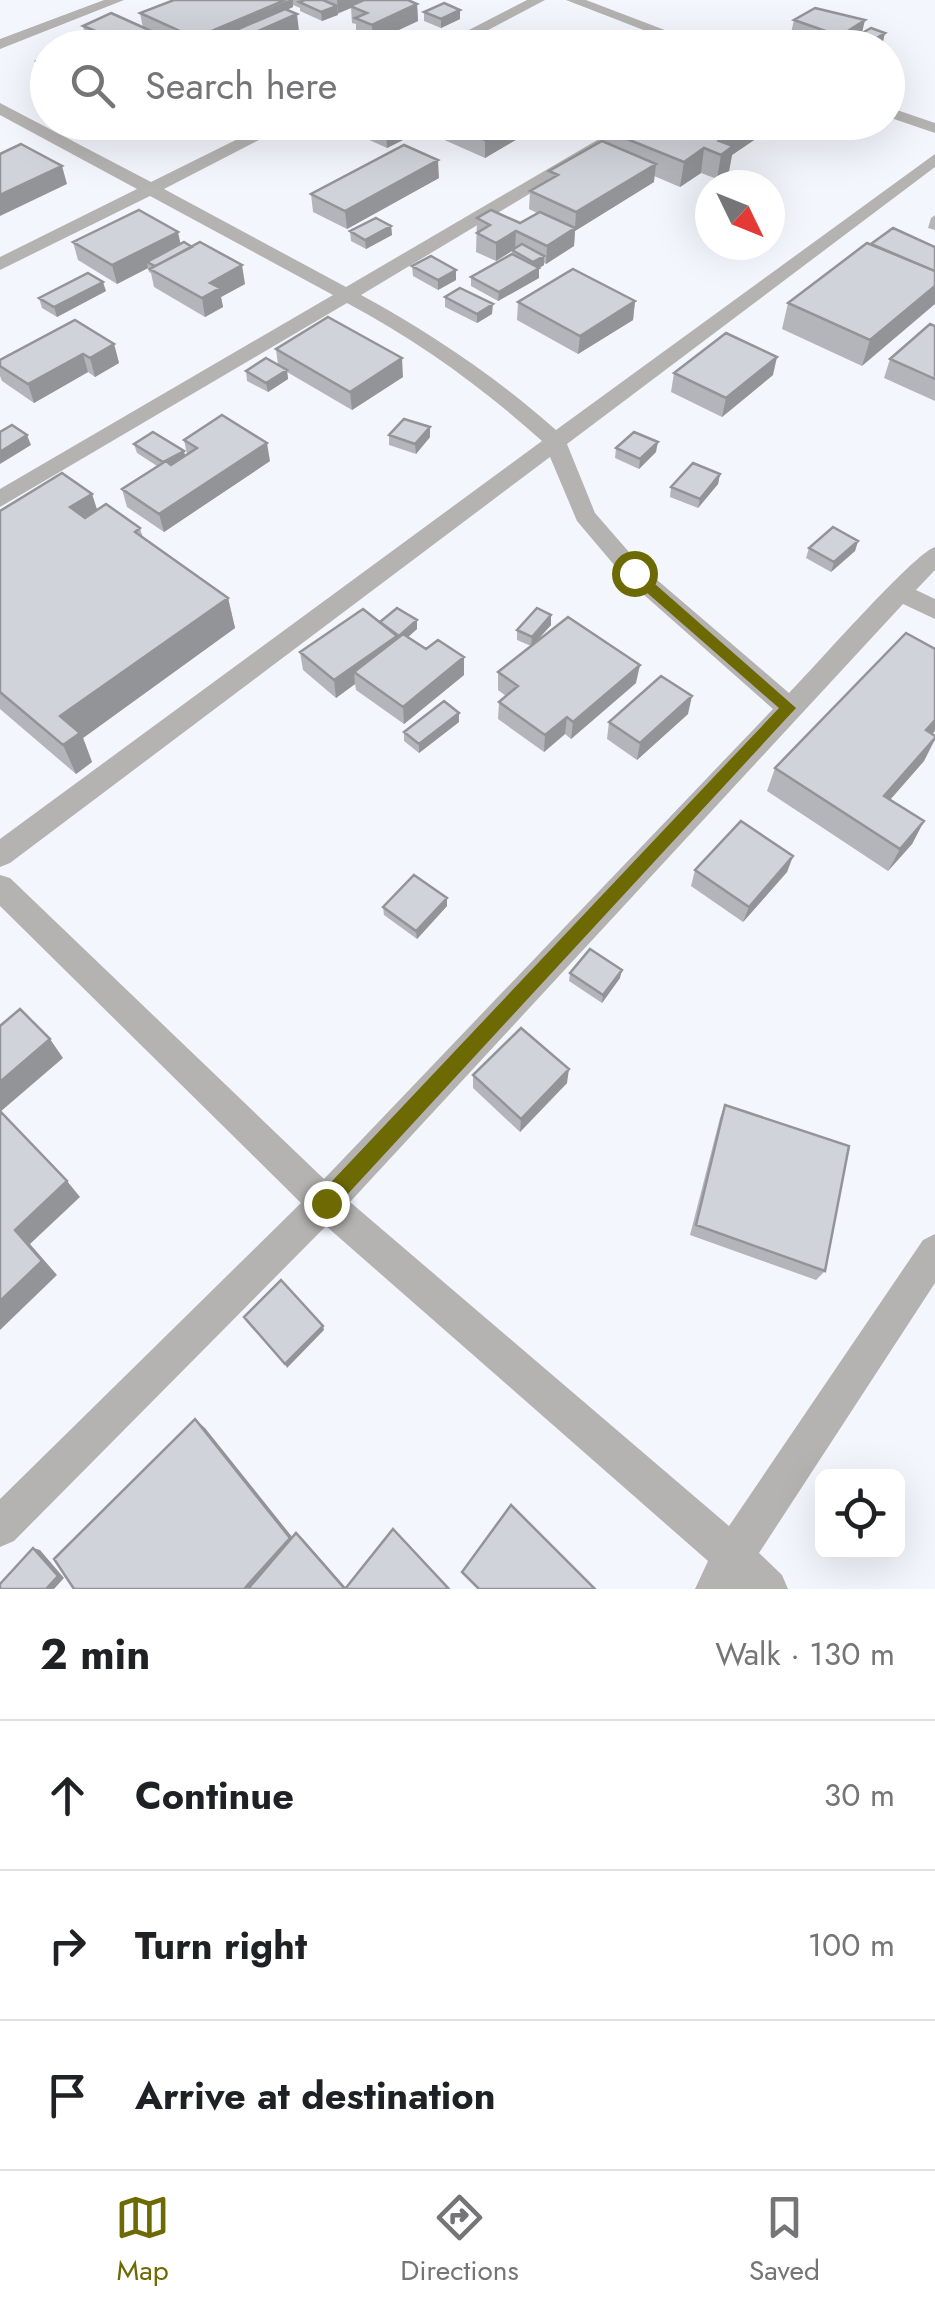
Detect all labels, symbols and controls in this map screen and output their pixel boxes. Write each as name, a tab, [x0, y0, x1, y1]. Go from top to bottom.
search box	[30, 30, 905, 140]
icon: search	[65, 58, 120, 113]
text: Search here	[145, 58, 337, 113]
north arrow	[695, 170, 785, 260]
route start	[612, 551, 658, 597]
route end	[304, 1181, 350, 1227]
map controls	[815, 1469, 905, 1559]
button: locate	[815, 1469, 905, 1559]
text: 2 min	[40, 1624, 150, 1685]
text: Walk · 130 m	[715, 1631, 895, 1677]
icon: ahead	[40, 1768, 95, 1823]
text: Continue	[135, 1768, 294, 1823]
text: 30 m	[824, 1772, 895, 1818]
icon: right	[40, 1918, 95, 1973]
text: Turn right	[135, 1918, 307, 1973]
text: 100 m	[808, 1922, 895, 1968]
icon: arrive	[40, 2068, 95, 2123]
text: Arrive at destination	[135, 2068, 496, 2123]
tab: Map	[115, 2190, 170, 2291]
tab: Directions	[400, 2190, 519, 2291]
tab: Saved	[749, 2190, 820, 2291]

